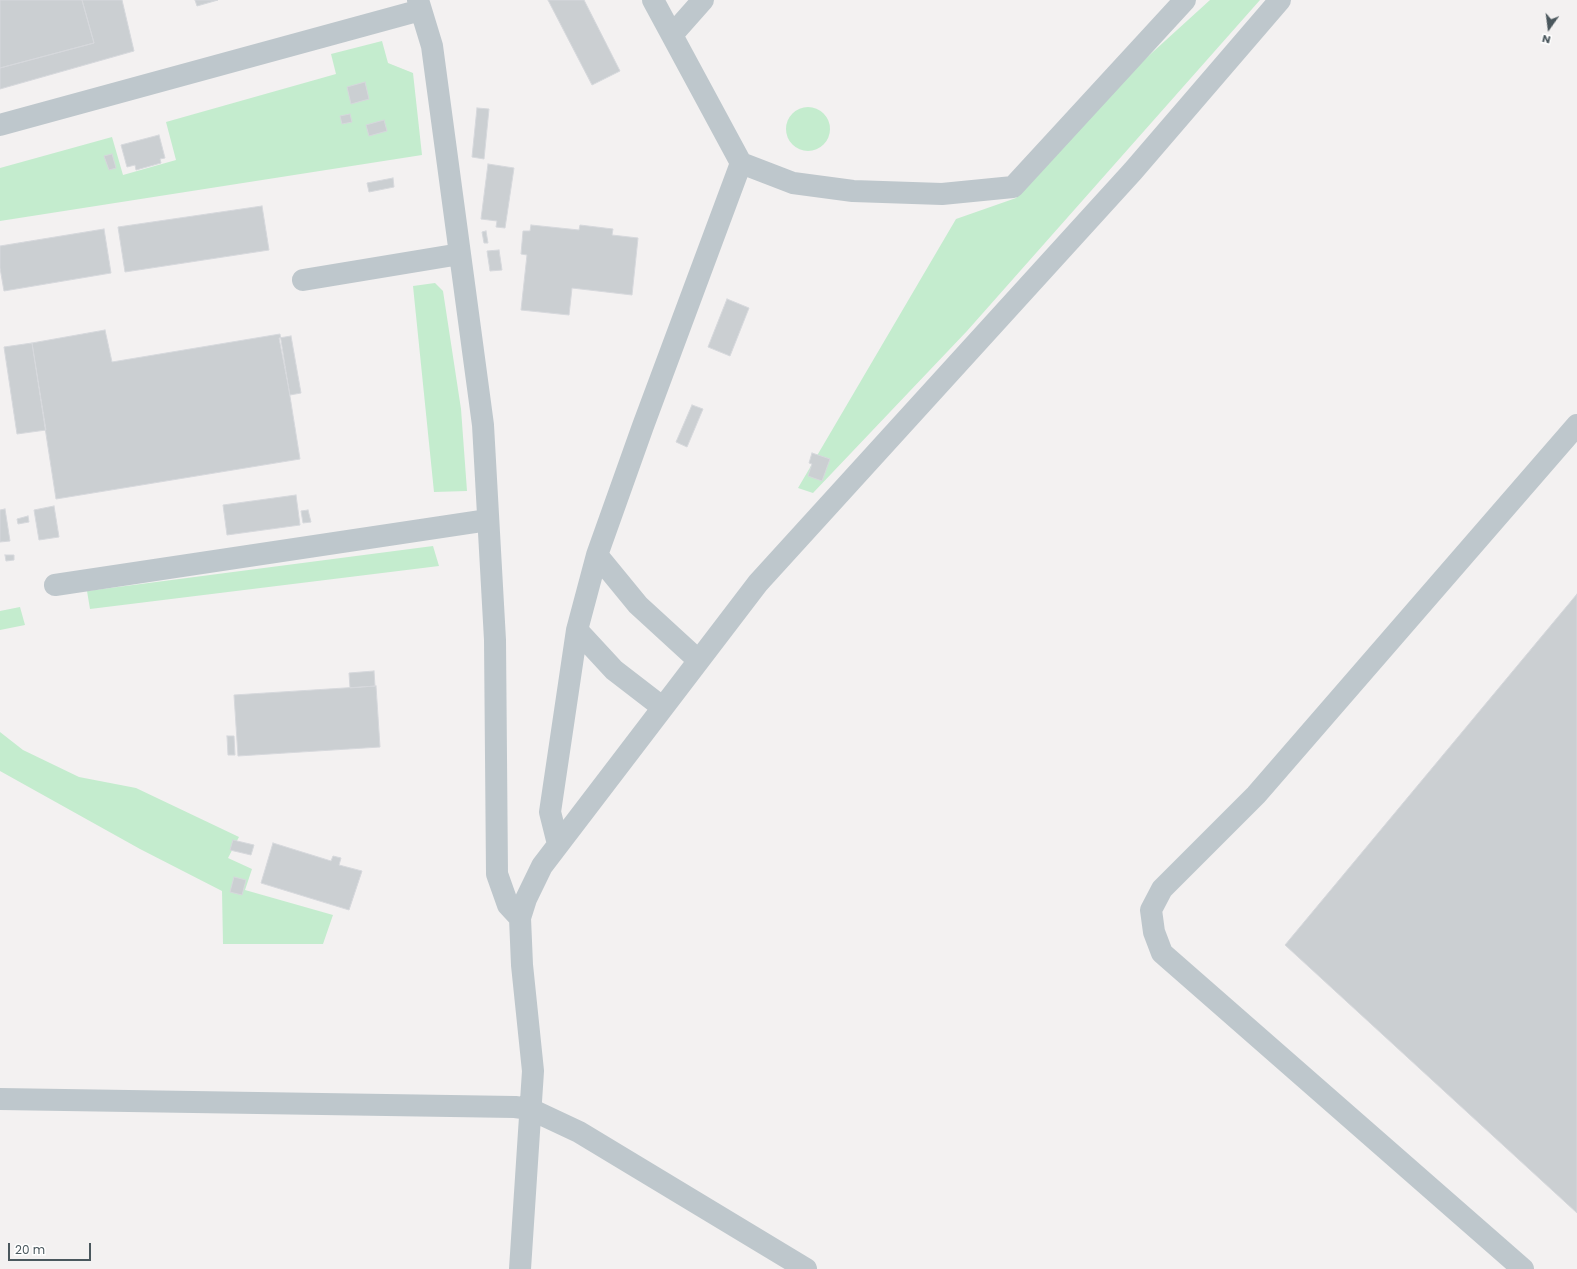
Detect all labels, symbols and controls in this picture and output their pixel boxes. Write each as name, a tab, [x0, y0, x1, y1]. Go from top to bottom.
north arrow	[1529, 8, 1569, 48]
text: N	[1540, 31, 1552, 48]
scale bar	[10, 1235, 93, 1261]
text: 20 m	[15, 1241, 45, 1258]

